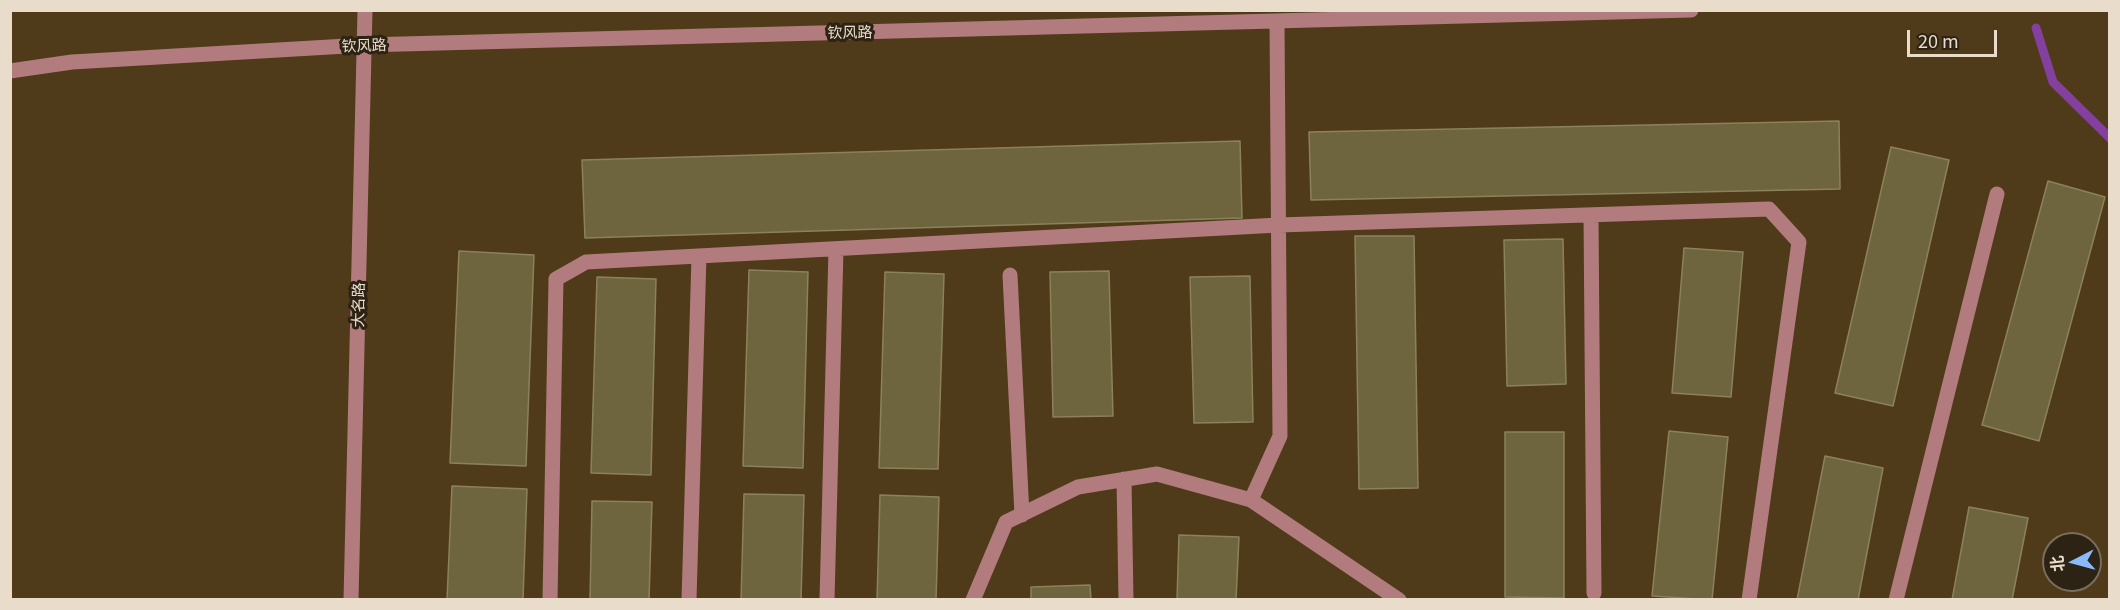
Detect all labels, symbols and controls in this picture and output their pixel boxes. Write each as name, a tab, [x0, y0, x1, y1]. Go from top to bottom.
scale bar	[1910, 18, 2000, 56]
street label: 钦风路	[827, 23, 873, 41]
text: 20 m	[1918, 27, 1959, 53]
street label: 钦风路	[341, 35, 387, 55]
street label: 大名路	[349, 282, 367, 328]
north arrow	[2042, 532, 2102, 592]
text: 北	[2043, 554, 2069, 573]

